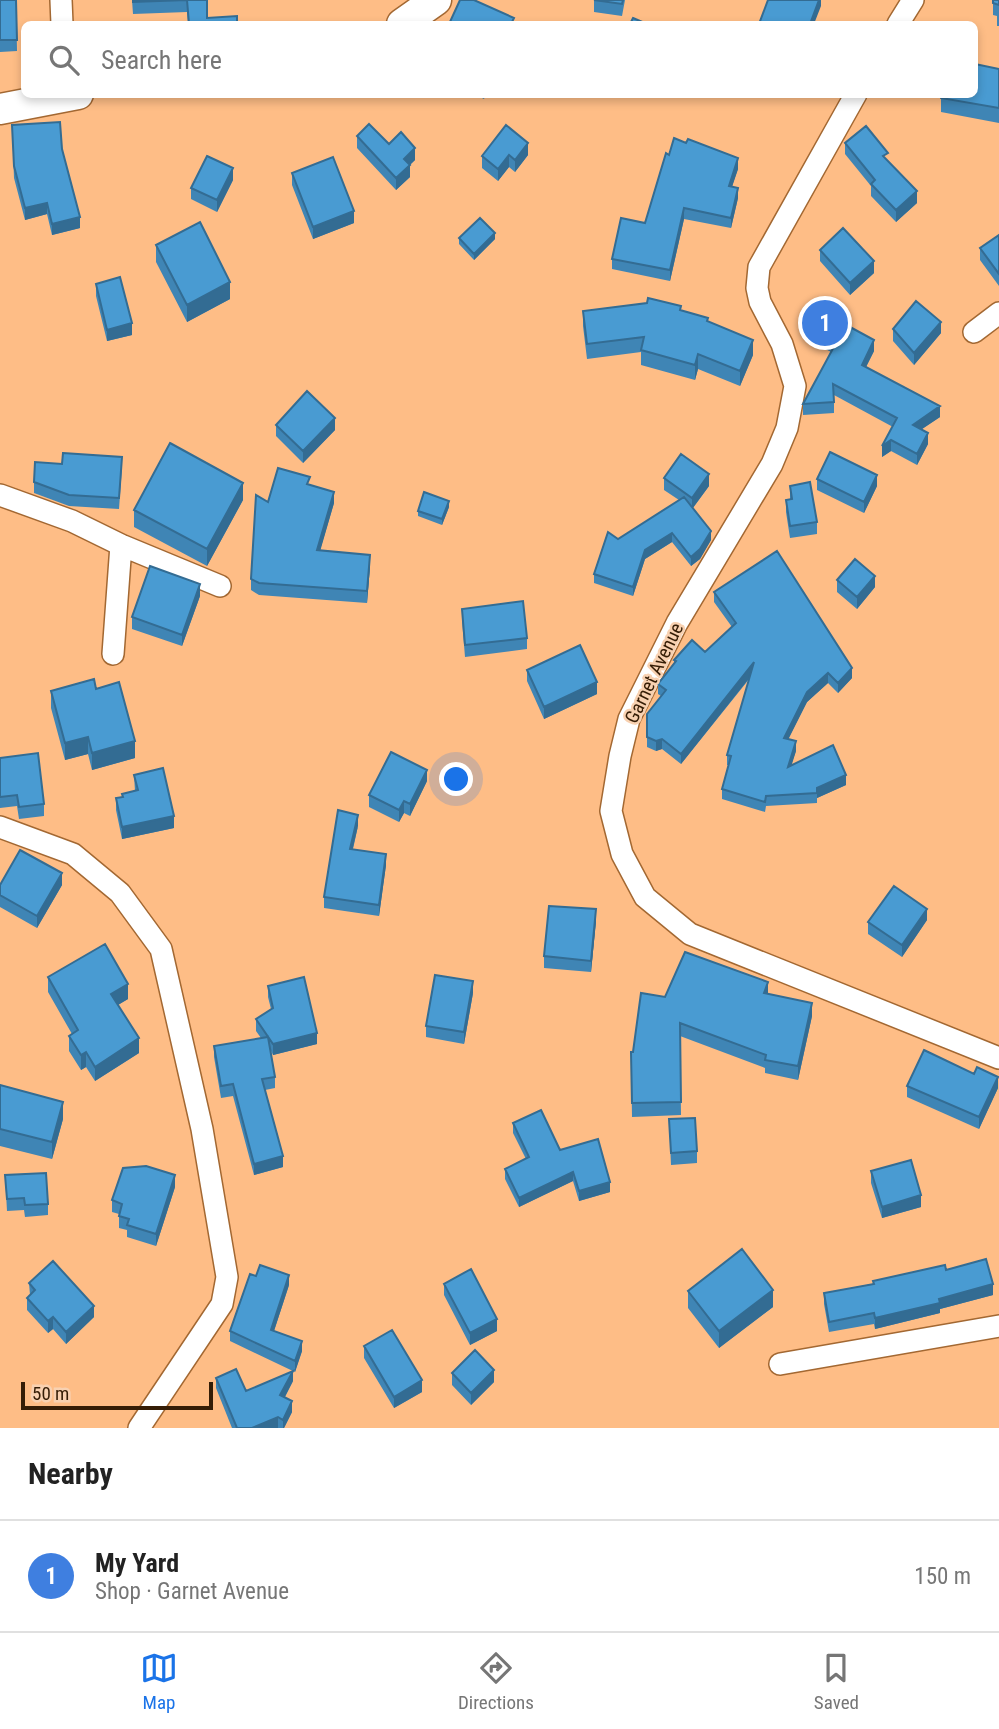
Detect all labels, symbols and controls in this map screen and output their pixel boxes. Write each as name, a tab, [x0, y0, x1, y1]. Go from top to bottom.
search box	[21, 21, 978, 98]
icon: search	[45, 41, 83, 79]
text: Search here	[101, 45, 222, 75]
pin: 1	[802, 297, 848, 349]
street label: Garnet Avenue	[620, 619, 688, 727]
your location	[439, 762, 473, 796]
scale bar	[21, 1379, 214, 1411]
text: 50 m	[32, 1382, 69, 1405]
text: Nearby	[28, 1456, 113, 1491]
text: My Yard	[95, 1548, 179, 1578]
text: 1	[45, 1563, 57, 1590]
text: 150 m	[914, 1563, 971, 1590]
text: Shop · Garnet Avenue	[95, 1578, 289, 1605]
tab: Map	[140, 1649, 178, 1714]
tab: Directions	[458, 1649, 534, 1714]
tab: Saved	[814, 1649, 859, 1714]

